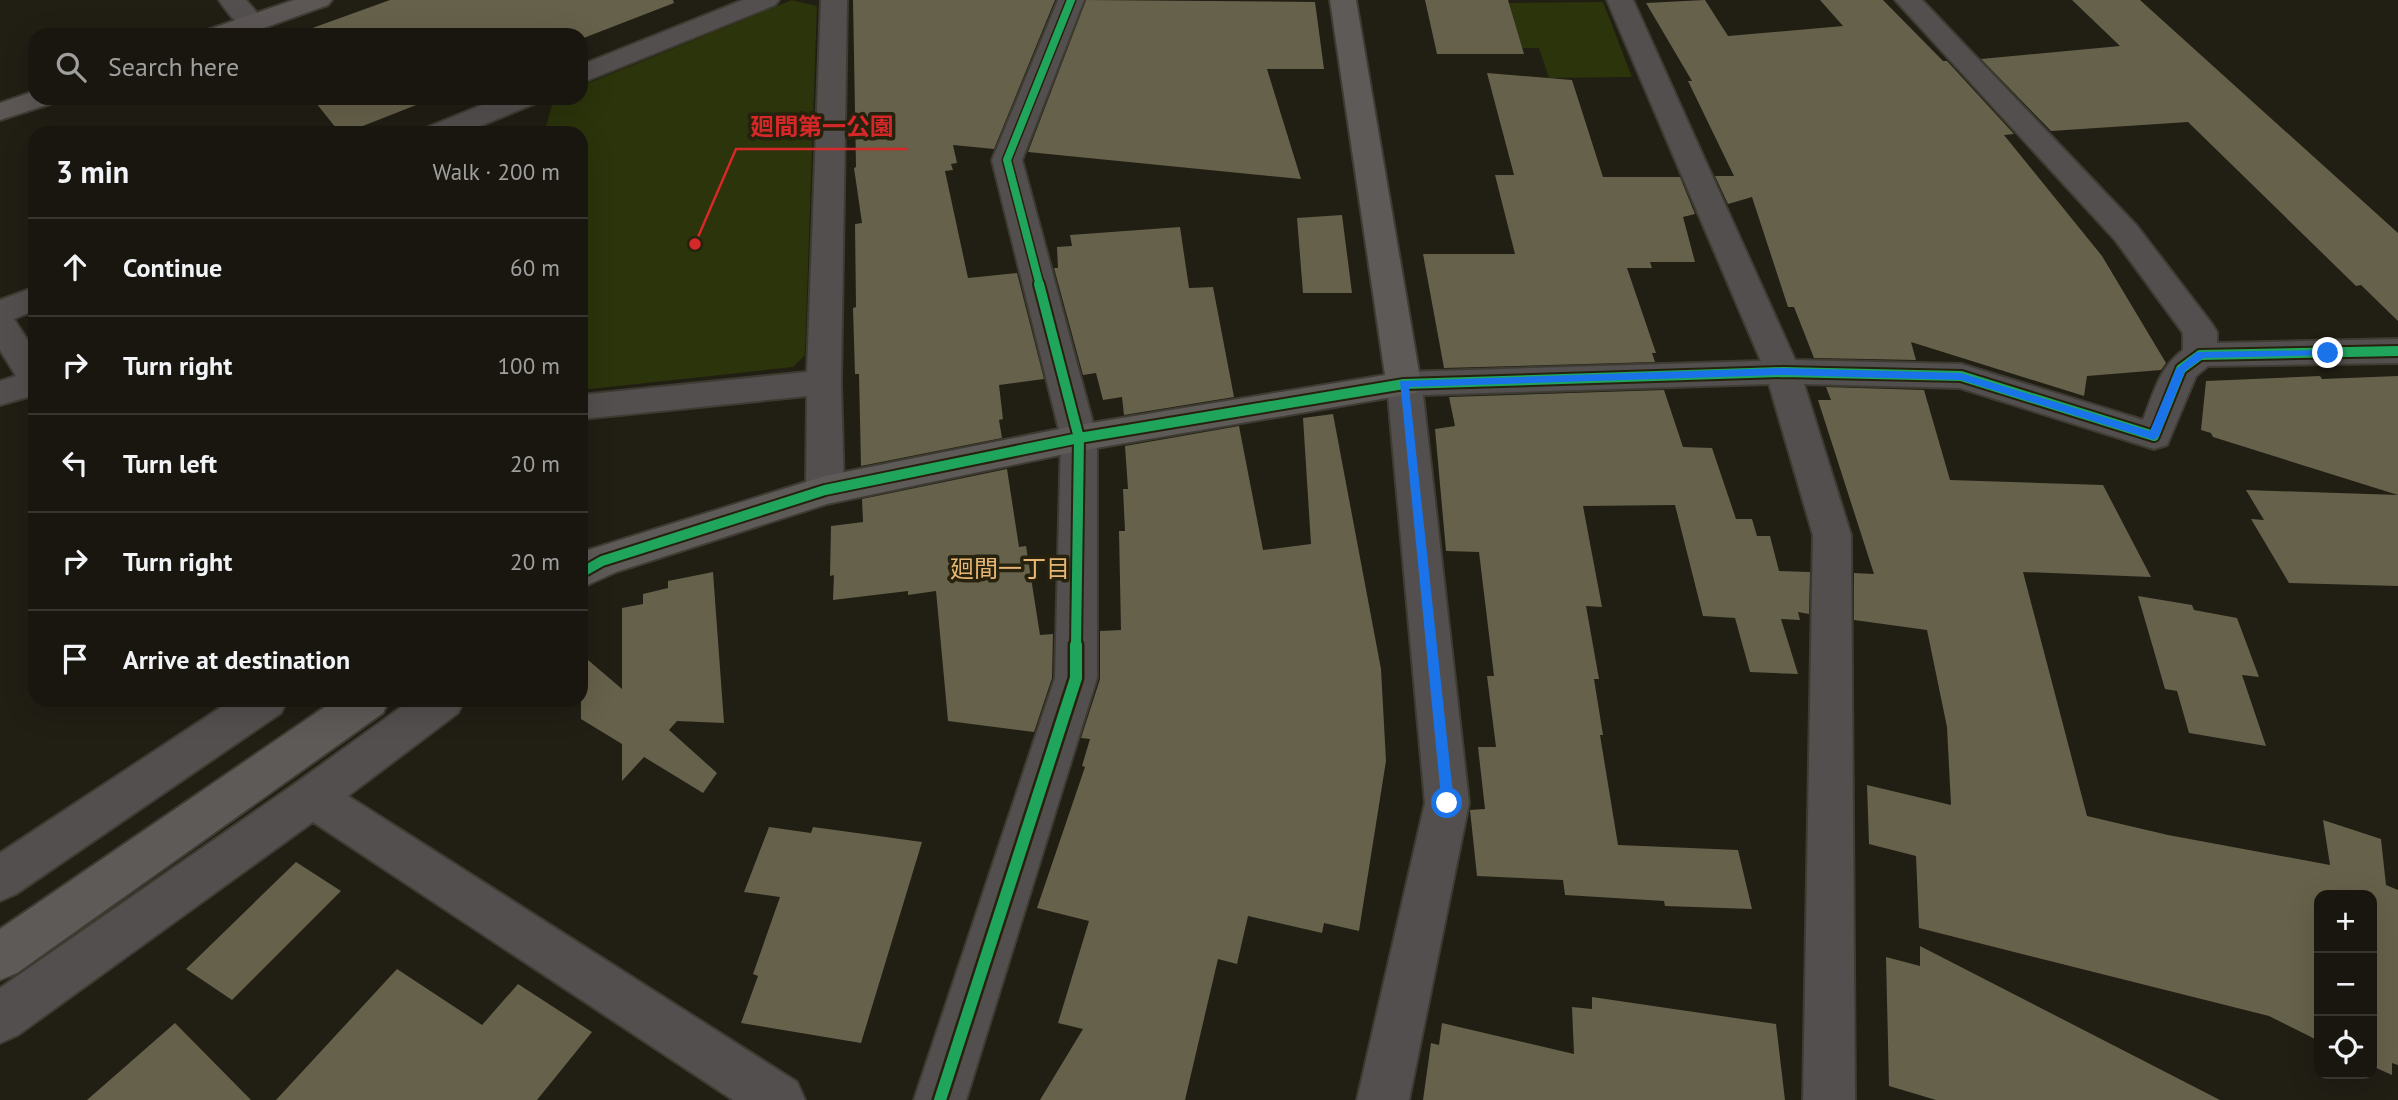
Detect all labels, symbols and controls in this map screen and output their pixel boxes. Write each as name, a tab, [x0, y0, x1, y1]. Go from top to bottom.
search box	[28, 28, 588, 105]
icon: search	[52, 48, 90, 86]
text: Search here	[108, 50, 239, 83]
callout: 廻間第一公園	[736, 104, 908, 149]
text: 廻間第一公園	[750, 111, 894, 142]
text: 3 min	[56, 152, 129, 191]
text: Walk · 200 m	[433, 157, 560, 186]
icon: ahead	[56, 248, 94, 286]
text: Continue	[123, 251, 222, 284]
text: 60 m	[510, 253, 560, 282]
route end	[2312, 337, 2343, 368]
icon: right	[56, 346, 94, 384]
text: Turn right	[123, 349, 232, 382]
text: 100 m	[498, 351, 560, 380]
icon: left	[56, 444, 94, 482]
text: Turn left	[123, 447, 217, 480]
text: 20 m	[510, 449, 560, 478]
icon: right	[56, 542, 94, 580]
text: Turn right	[123, 545, 232, 578]
text: 20 m	[510, 547, 560, 576]
district label: 廻間一丁目	[950, 553, 1070, 584]
icon: arrive	[56, 640, 94, 678]
text: Arrive at destination	[123, 643, 350, 676]
route start	[1431, 787, 1462, 818]
map controls	[2314, 890, 2377, 1079]
button: +	[2314, 890, 2377, 953]
button: −	[2314, 953, 2377, 1016]
button: locate	[2314, 1016, 2377, 1079]

